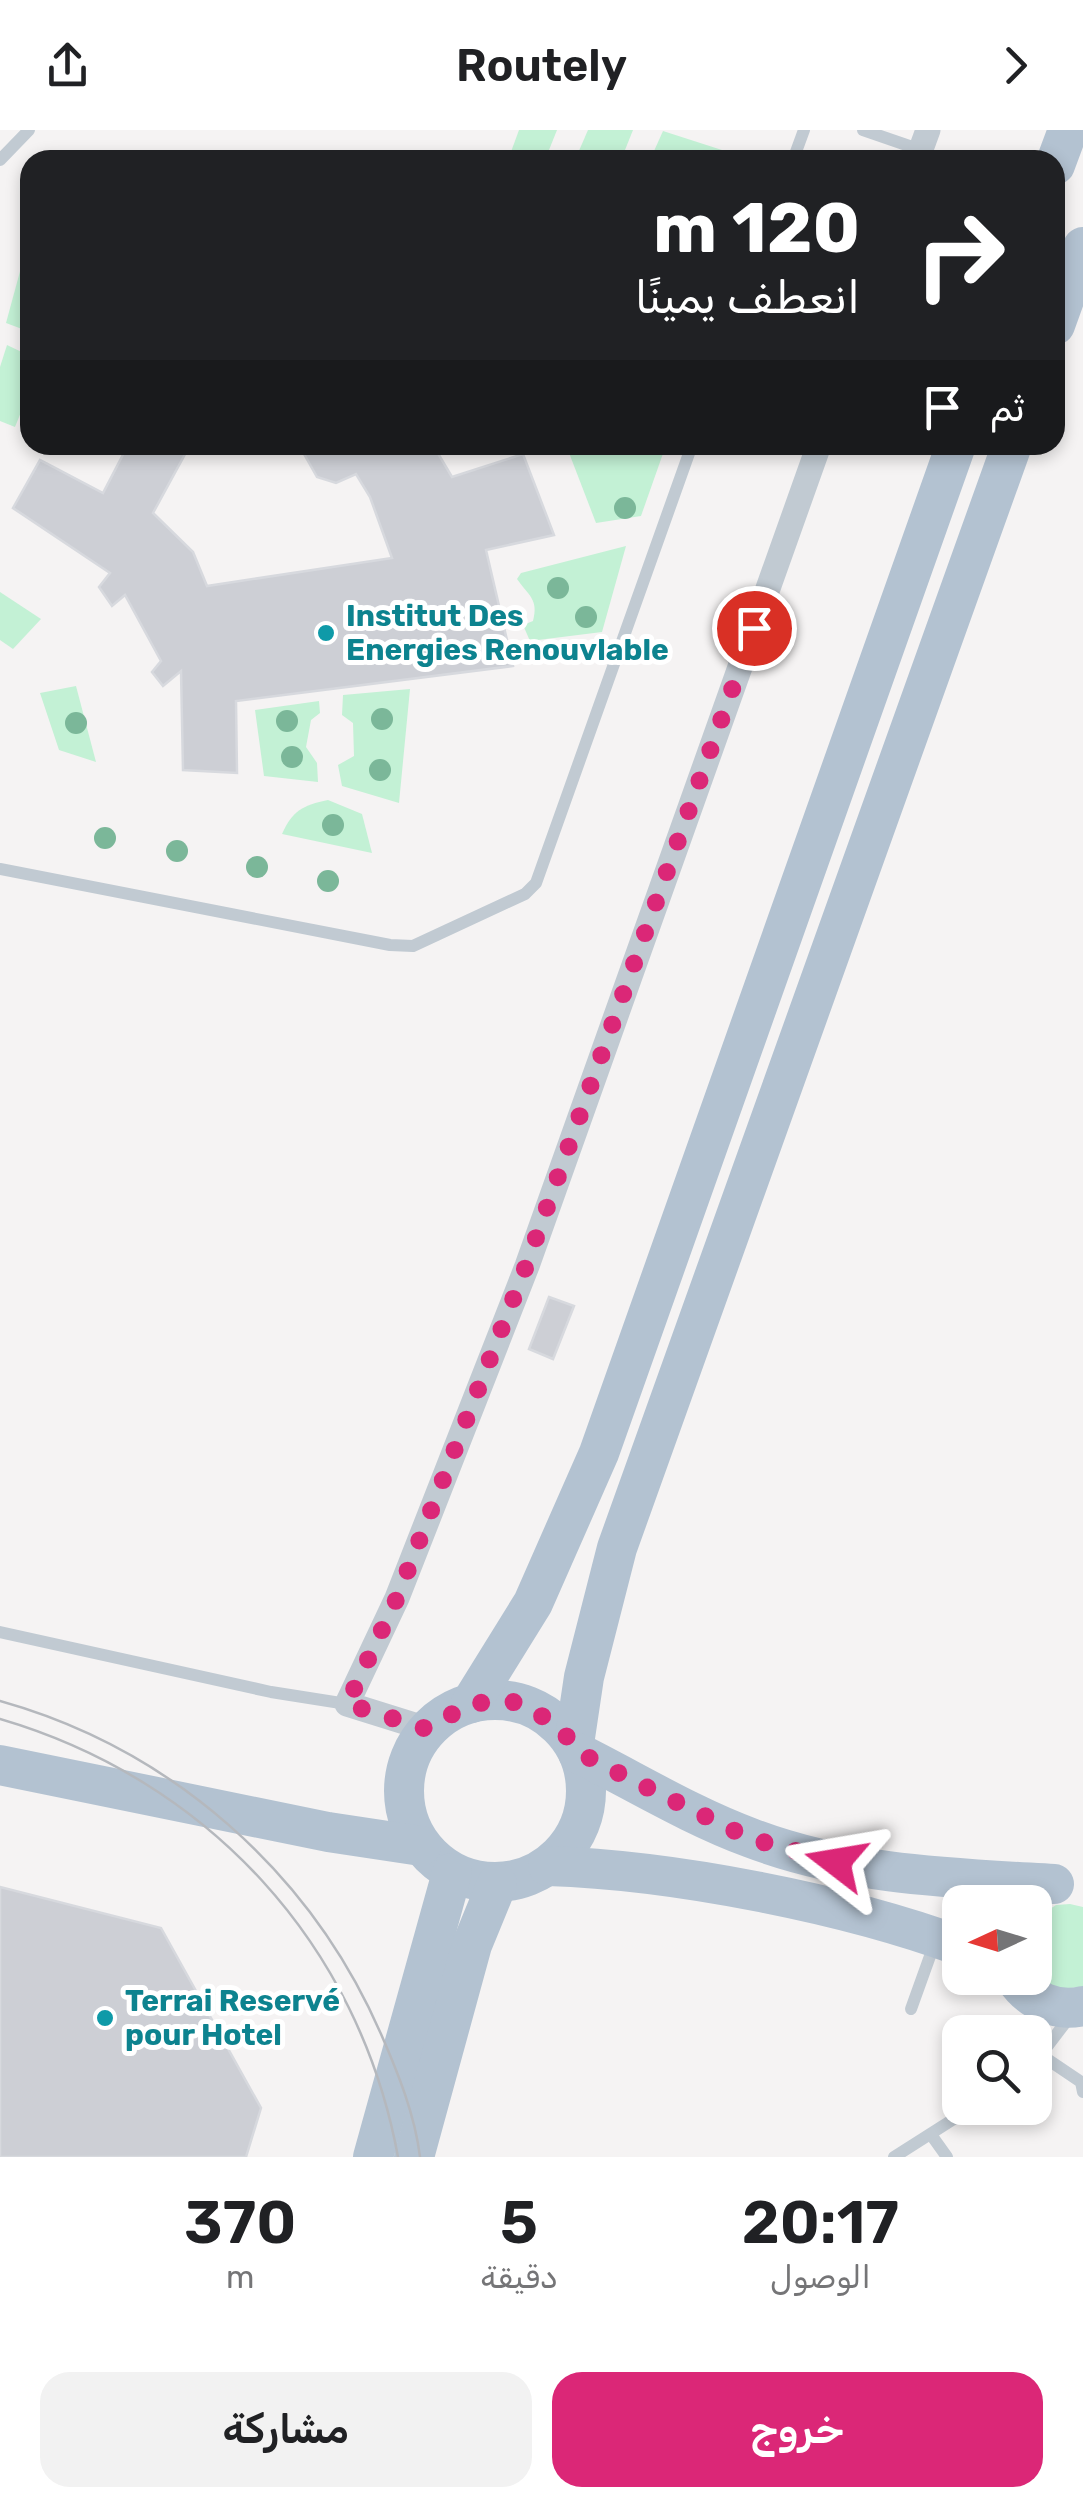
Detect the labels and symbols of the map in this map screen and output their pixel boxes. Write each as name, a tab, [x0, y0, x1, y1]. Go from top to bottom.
pin	[712, 586, 797, 671]
place label: Institut Des Energies Renouvlable	[346, 598, 669, 668]
marker: Institut Des Energies Renouvlable	[315, 622, 337, 644]
position arrow	[784, 1810, 888, 1914]
north arrow	[942, 1885, 1052, 1995]
place label: Terrai Reservé pour Hotel	[125, 1983, 340, 2053]
marker: Terrai Reservé pour Hotel	[94, 2007, 116, 2029]

